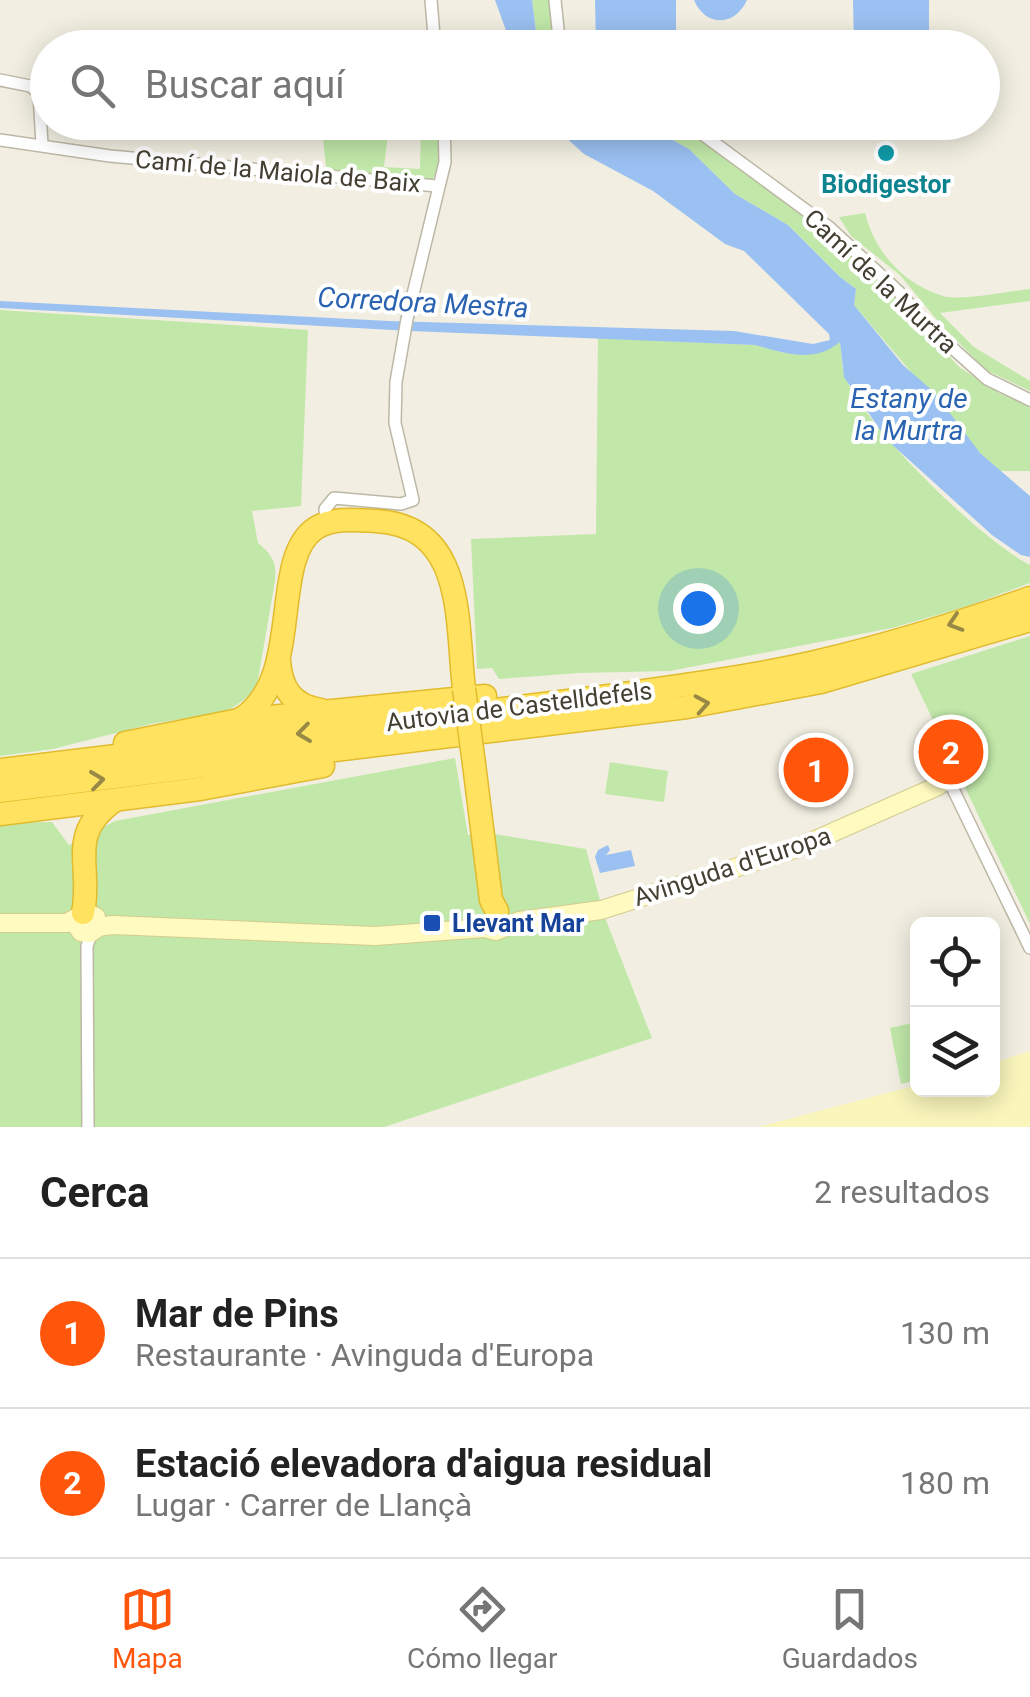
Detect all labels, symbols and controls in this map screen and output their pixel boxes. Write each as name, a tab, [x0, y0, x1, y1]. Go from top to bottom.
search box	[30, 30, 1000, 140]
icon: search	[65, 58, 120, 113]
text: Buscar aquí	[145, 63, 345, 107]
marker: Biodigestor	[875, 142, 897, 164]
street label: Camí de la Maiola de Baix	[134, 145, 422, 198]
place label: Biodigestor	[821, 170, 951, 199]
street label: Camí de la Murtra	[798, 203, 963, 360]
water label: Corredora Mestra	[317, 280, 529, 325]
water label: Estany de la Murtra	[850, 382, 968, 447]
your location	[673, 583, 724, 634]
one-way arrow	[948, 612, 965, 632]
street label: Autovia de Castelldefels	[384, 676, 654, 737]
one-way arrow	[694, 695, 710, 716]
pin: 2	[918, 714, 984, 790]
one-way arrow	[295, 722, 311, 743]
pin: 1	[784, 732, 848, 808]
one-way arrow	[88, 770, 105, 791]
street label: Avinguda d'Europa	[630, 821, 834, 912]
place label: Llevant Mar	[452, 909, 584, 938]
marker: Llevant Mar	[421, 912, 443, 934]
map controls	[910, 917, 1000, 1097]
button: locate	[910, 917, 1000, 1007]
button: layers	[910, 1007, 1000, 1097]
text: Cerca	[40, 1168, 150, 1217]
text: 2 resultados	[814, 1173, 990, 1211]
text: Mar de Pins	[135, 1292, 339, 1336]
text: 1	[63, 1314, 82, 1352]
text: 130 m	[900, 1314, 990, 1352]
text: Restaurante · Avinguda d'Europa	[135, 1336, 594, 1374]
text: Estació elevadora d'aigua residual	[135, 1442, 712, 1486]
text: 2	[63, 1464, 82, 1502]
text: 180 m	[900, 1464, 990, 1502]
text: Lugar · Carrer de Llançà	[135, 1486, 472, 1524]
tab: Mapa	[112, 1582, 183, 1675]
tab: Cómo llegar	[407, 1582, 558, 1675]
tab: Guardados	[782, 1582, 918, 1675]

